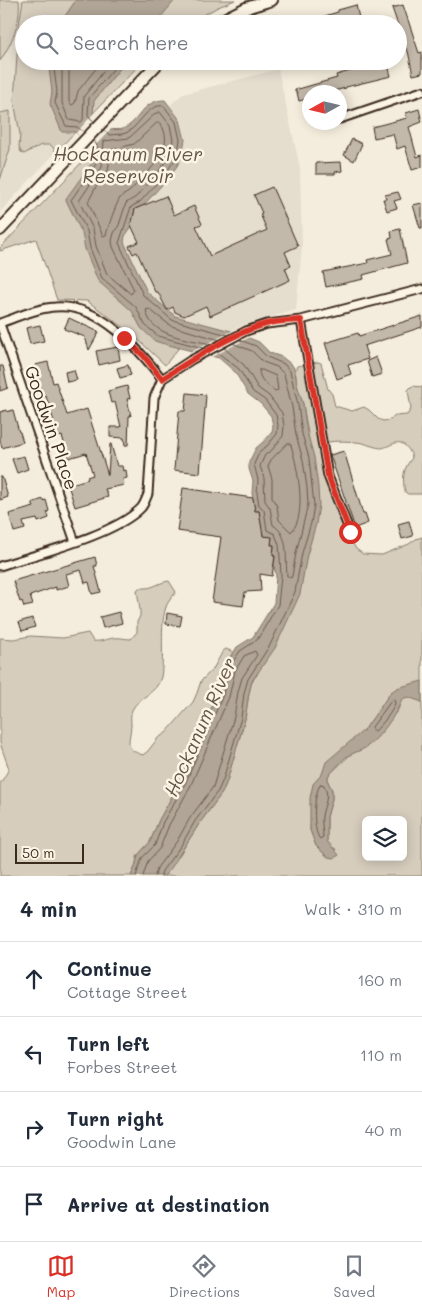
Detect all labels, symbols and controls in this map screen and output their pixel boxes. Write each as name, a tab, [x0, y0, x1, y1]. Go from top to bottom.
search box	[15, 15, 407, 70]
icon: search	[33, 29, 61, 57]
text: Search here	[73, 30, 189, 55]
north arrow	[302, 85, 347, 130]
water label: Hockanum River Reservoir	[53, 141, 203, 188]
route end	[113, 327, 136, 350]
street label: Goodwin Place	[19, 362, 84, 493]
route start	[339, 521, 362, 544]
water label: Hockanum River	[158, 653, 241, 800]
map controls	[362, 816, 407, 861]
button: layers	[362, 816, 407, 861]
scale bar	[15, 841, 84, 864]
text: 50 m	[22, 843, 54, 862]
text: 4 min	[20, 895, 77, 922]
text: Walk · 310 m	[304, 898, 402, 919]
text: Continue	[67, 956, 152, 981]
icon: ahead	[20, 965, 48, 993]
text: 160 m	[357, 969, 402, 990]
text: Cottage Street	[67, 981, 187, 1002]
text: Turn left	[67, 1031, 150, 1056]
icon: left	[20, 1040, 48, 1068]
text: 110 m	[360, 1044, 402, 1065]
text: Forbes Street	[67, 1056, 177, 1077]
text: Turn right	[67, 1106, 164, 1131]
icon: right	[20, 1115, 48, 1143]
text: 40 m	[365, 1119, 402, 1140]
text: Goodwin Lane	[67, 1131, 176, 1152]
icon: arrive	[20, 1190, 48, 1218]
text: Arrive at destination	[67, 1192, 270, 1217]
tab: Map	[47, 1252, 75, 1301]
tab: Directions	[169, 1252, 240, 1301]
tab: Saved	[334, 1252, 375, 1301]

